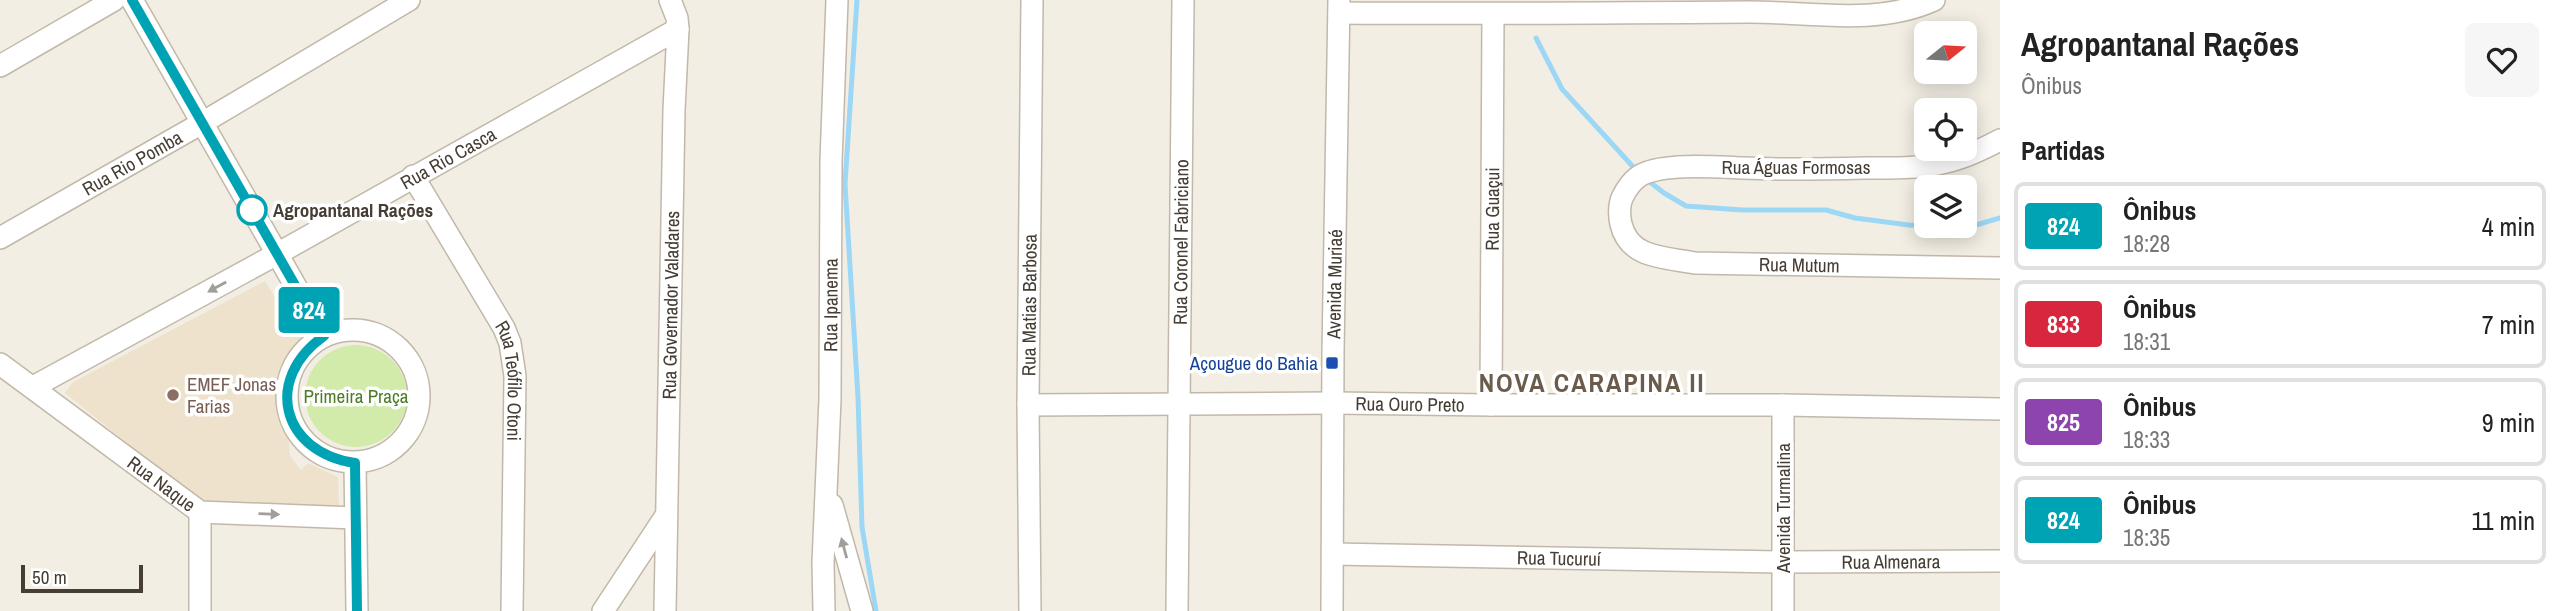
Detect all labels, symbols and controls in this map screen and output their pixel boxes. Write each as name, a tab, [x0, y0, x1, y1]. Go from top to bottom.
north arrow	[1914, 21, 1978, 84]
map controls	[1914, 21, 1977, 238]
text: Agropantanal Rações	[2021, 22, 2299, 66]
button: heart	[2465, 23, 2539, 97]
text: Ônibus	[2021, 70, 2082, 101]
button: locate	[1914, 98, 1977, 161]
street label: Rua Rio Casca	[396, 121, 501, 195]
street label: Rua Rio Pomba	[77, 124, 187, 202]
text: Partidas	[2021, 133, 2105, 168]
street label: Rua Águas Formosas	[1721, 154, 1871, 180]
street label: Rua Coronel Fabriciano	[1167, 159, 1194, 325]
street label: Rua Guaçui	[1479, 167, 1505, 251]
button: layers	[1914, 175, 1977, 238]
text: Ônibus	[2123, 193, 2196, 228]
marker: Agropantanal Rações	[237, 195, 267, 225]
place label: Agropantanal Rações	[273, 197, 433, 223]
text: 4 min	[2482, 209, 2535, 244]
street label: Rua Governador Valadares	[656, 210, 685, 400]
text: 824	[2047, 210, 2080, 242]
text: 18:28	[2123, 228, 2170, 259]
street label: Avenida Muriaé	[1320, 229, 1348, 340]
street label: Rua Matias Barbosa	[1015, 233, 1043, 376]
street label: Rua Mutum	[1759, 251, 1840, 278]
street label: Rua Ipanema	[817, 258, 844, 352]
one-way arrow	[207, 281, 227, 293]
line badge: 824	[269, 287, 349, 333]
text: Ônibus	[2123, 291, 2196, 326]
text: 824	[293, 294, 325, 326]
text: 7 min	[2482, 307, 2535, 342]
text: 833	[2047, 308, 2080, 340]
street label: Rua Teófilo Otoni	[489, 316, 528, 441]
text: 18:31	[2123, 326, 2170, 357]
place label: Açougue do Bahia	[1189, 350, 1318, 376]
marker: Açougue do Bahia	[1324, 355, 1340, 371]
district label: NOVA CARAPINA II	[1479, 365, 1705, 400]
place label: EMEF Jonas Farias	[187, 371, 276, 419]
park label: Primeira Praça	[304, 383, 409, 409]
marker: EMEF Jonas Farias	[165, 387, 181, 403]
text: Ônibus	[2123, 389, 2196, 424]
street label: Rua Ouro Preto	[1355, 390, 1465, 418]
text: 9 min	[2482, 405, 2535, 440]
text: 825	[2047, 406, 2080, 438]
text: 18:33	[2123, 424, 2170, 455]
street label: Avenida Turmalina	[1770, 443, 1796, 574]
street label: Rua Naque	[122, 450, 201, 517]
text: Ônibus	[2123, 487, 2196, 522]
text: 11 min	[2471, 503, 2535, 538]
text: 824	[2047, 504, 2080, 536]
one-way arrow	[258, 509, 280, 520]
text: 18:35	[2123, 522, 2170, 553]
one-way arrow	[838, 537, 849, 559]
street label: Rua Tucuruí	[1517, 544, 1602, 572]
street label: Rua Almenara	[1841, 548, 1941, 575]
scale bar	[21, 562, 144, 594]
text: 50 m	[32, 564, 67, 590]

